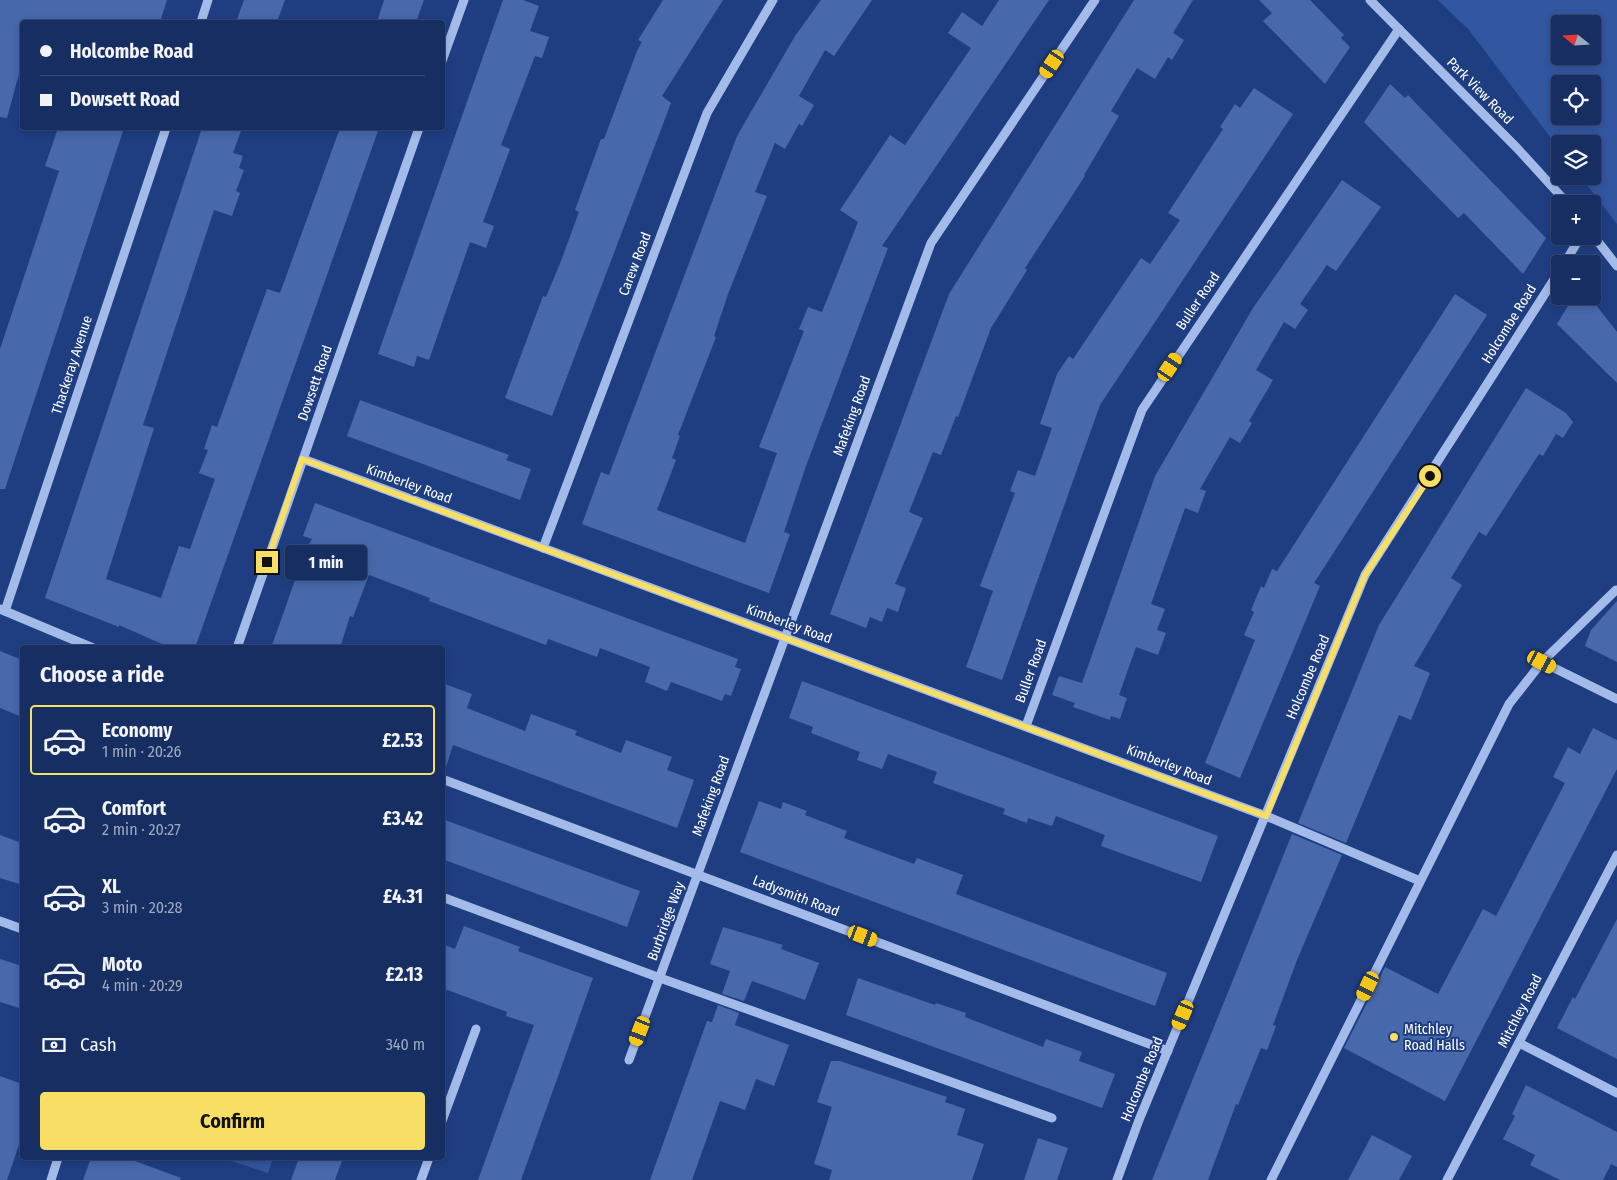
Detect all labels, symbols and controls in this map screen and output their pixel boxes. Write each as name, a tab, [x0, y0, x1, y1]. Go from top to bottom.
north arrow	[1551, 15, 1601, 65]
map controls	[1551, 15, 1601, 305]
text: Holcombe Road	[70, 40, 193, 63]
car	[1037, 47, 1066, 81]
street label: Park View Road	[1443, 54, 1517, 128]
button: locate	[1551, 75, 1601, 125]
text: Dowsett Road	[70, 88, 180, 111]
button: layers	[1551, 135, 1601, 185]
button: +	[1551, 195, 1601, 245]
street label: Carew Road	[615, 230, 655, 298]
button: −	[1551, 255, 1601, 305]
street label: Buller Road	[1172, 269, 1224, 333]
street label: Holcombe Road	[1478, 281, 1540, 367]
street label: Thackeray Avenue	[48, 313, 96, 416]
street label: Dowsett Road	[294, 343, 336, 423]
car	[1155, 350, 1184, 384]
street label: Mafeking Road	[830, 374, 874, 458]
street label: Kimberley Road	[364, 461, 454, 507]
route start	[1419, 465, 1441, 487]
callout: 1 min	[284, 544, 367, 580]
route end	[256, 551, 278, 573]
text: 1 min	[309, 553, 343, 572]
street label: Kimberley Road	[744, 601, 834, 647]
street label: Holcombe Road	[1283, 632, 1333, 722]
street label: Buller Road	[1012, 637, 1050, 705]
car	[1525, 648, 1558, 676]
text: Choose a ride	[40, 661, 164, 688]
icon: car	[42, 718, 87, 763]
text: Economy	[102, 719, 172, 742]
text: £2.53	[382, 729, 423, 752]
street label: Kimberley Road	[1124, 741, 1214, 789]
text: 1 min · 20:26	[102, 742, 181, 761]
street label: Mafeking Road	[689, 754, 733, 838]
icon: car	[42, 796, 87, 841]
text: Comfort	[102, 797, 166, 820]
text: £3.42	[382, 807, 423, 830]
text: 2 min · 20:27	[102, 820, 181, 839]
street label: Ladysmith Road	[750, 872, 842, 920]
icon: car	[42, 874, 87, 919]
text: XL	[102, 875, 121, 898]
street label: Burbridge Way	[644, 879, 688, 963]
text: £4.31	[383, 885, 423, 908]
text: 3 min · 20:28	[102, 898, 183, 917]
car	[846, 924, 879, 948]
icon: car	[42, 952, 87, 997]
text: Moto	[102, 953, 142, 976]
text: £2.13	[385, 963, 423, 986]
car	[1354, 969, 1381, 1003]
street label: Mitchley Road	[1494, 971, 1546, 1051]
text: 4 min · 20:29	[102, 976, 183, 995]
car	[1170, 998, 1195, 1032]
car	[627, 1014, 652, 1048]
place label: Mitchley Road Halls	[1404, 1021, 1465, 1054]
icon: cash	[40, 1031, 68, 1059]
marker: Mitchley Road Halls	[1388, 1031, 1400, 1043]
text: Cash	[80, 1033, 117, 1056]
street label: Holcombe Road	[1117, 1034, 1167, 1124]
text: 340 m	[386, 1035, 425, 1054]
button: Confirm	[40, 1092, 425, 1150]

